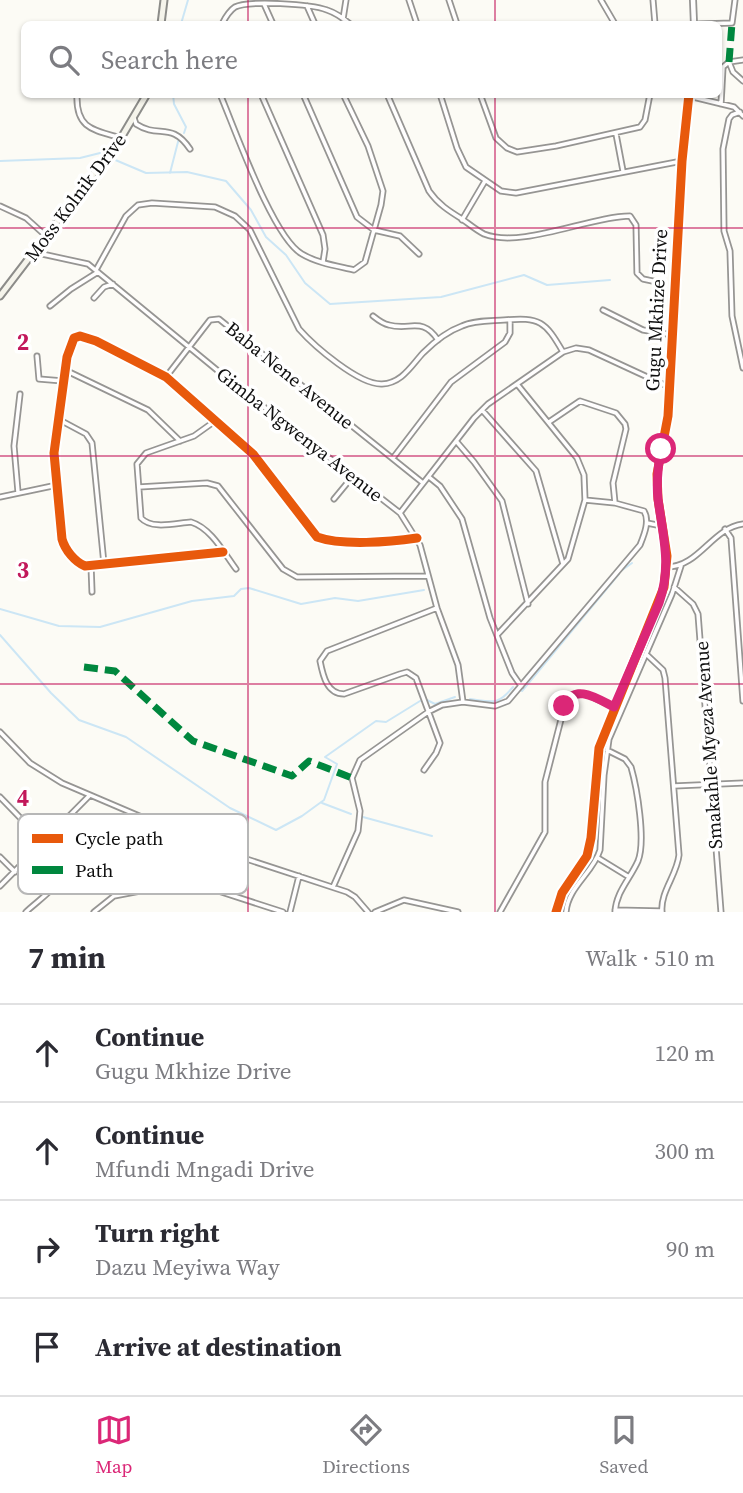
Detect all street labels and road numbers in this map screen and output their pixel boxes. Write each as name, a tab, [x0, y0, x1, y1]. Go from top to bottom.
street label: Moss Kolnik Drive	[18, 128, 132, 266]
street label: Gugu Mkhize Drive	[639, 228, 673, 392]
street label: Baba Nene Avenue	[220, 315, 360, 435]
street label: Gimba Ngwenya Avenue	[211, 361, 389, 507]
street label: Smakahle Myeza Avenue	[688, 640, 728, 850]

